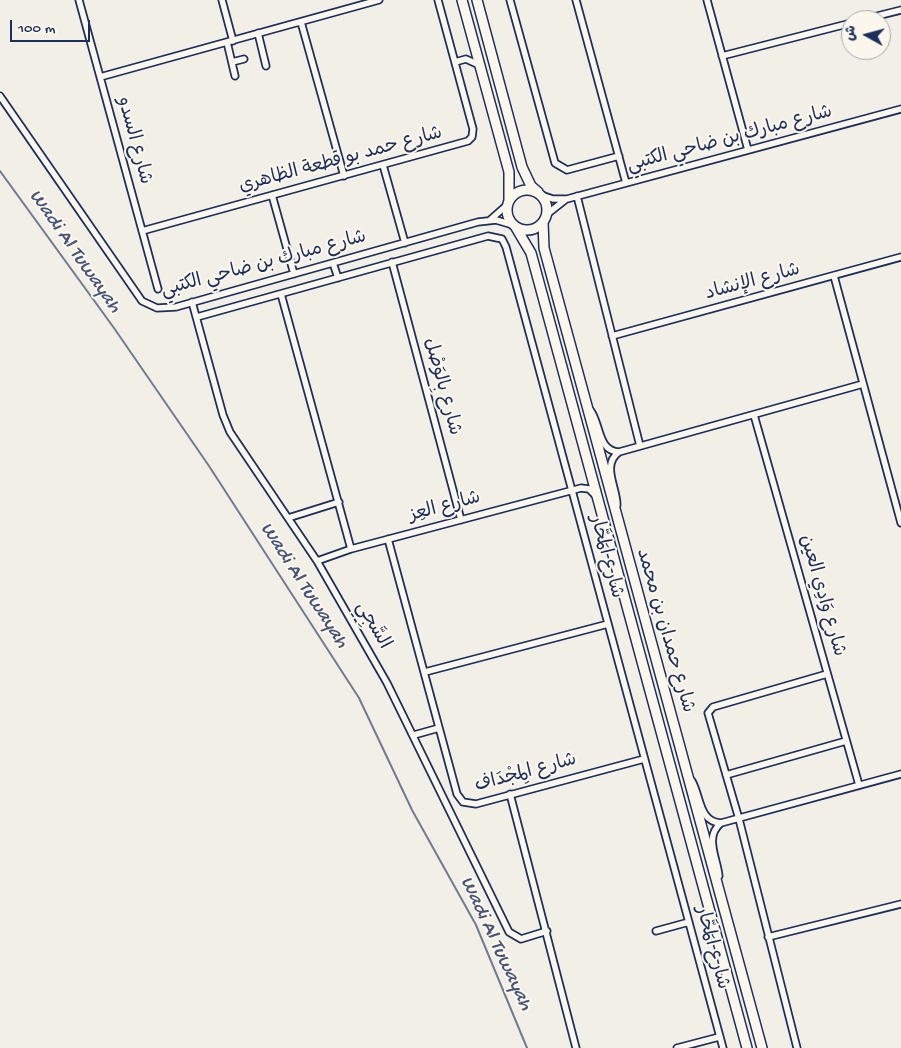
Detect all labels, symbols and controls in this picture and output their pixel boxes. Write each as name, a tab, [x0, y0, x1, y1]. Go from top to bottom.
scale bar	[12, 10, 92, 42]
north arrow	[841, 10, 891, 60]
text: 100 m	[18, 20, 55, 38]
text: ش	[842, 25, 861, 42]
street label: شارع السدو	[110, 95, 156, 187]
street label: شارع مبارك بن ضاحي الكتبي	[625, 102, 835, 178]
street label: شارع حمد بو قطعة الظاهري	[237, 123, 445, 199]
water label: Wadi Al Tuwayah	[23, 186, 125, 318]
street label: شارع مبارك بن ضاحي الكتبي	[159, 227, 369, 303]
street label: شارع الإنشاد	[703, 259, 803, 307]
street label: شارع بِالوَصْل	[417, 336, 465, 438]
street label: شارع العِز	[407, 487, 483, 529]
street label: شارع المَحَّار	[583, 513, 627, 601]
water label: Wadi Al Tuwayah	[253, 519, 353, 653]
street label: شارع وَادِي العين	[793, 533, 849, 659]
street label: شارع حمدان بن محمد	[630, 546, 698, 716]
street label: السَّجِي	[349, 598, 395, 654]
street label: شارع المِجْدَاف	[473, 749, 579, 799]
water label: Wadi Al Tuwayah	[453, 873, 537, 1015]
street label: شارع المَحَّار	[689, 904, 733, 992]

